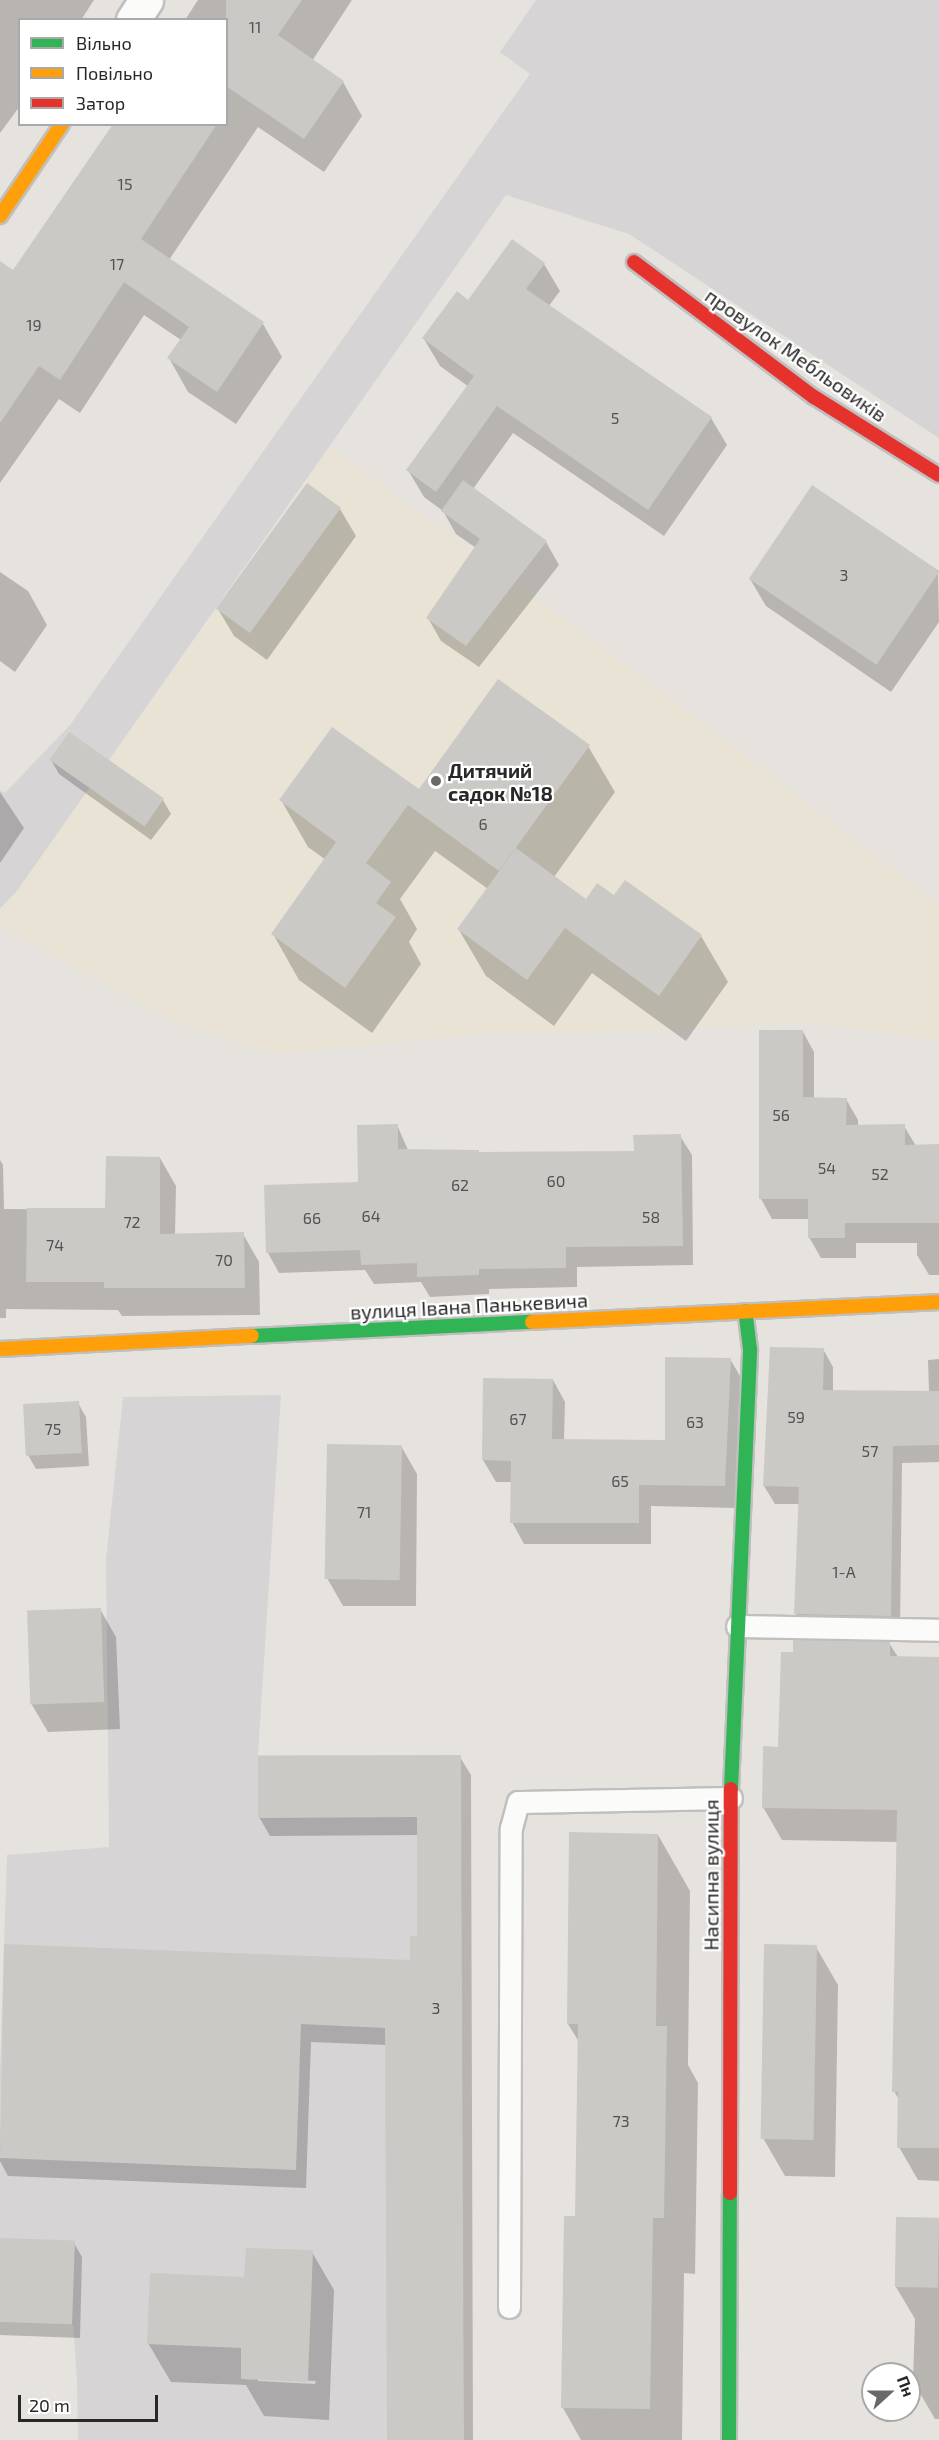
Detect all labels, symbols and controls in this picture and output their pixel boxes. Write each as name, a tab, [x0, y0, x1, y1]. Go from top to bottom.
house number: 11	[249, 17, 261, 37]
legend	[18, 18, 228, 126]
text: Вільно	[76, 32, 132, 54]
text: Повільно	[76, 62, 153, 84]
text: Затор	[76, 92, 125, 114]
house number: 15	[118, 174, 132, 194]
house number: 17	[110, 254, 124, 274]
street label: провулок Мебльовиків	[701, 283, 891, 427]
house number: 19	[26, 315, 42, 335]
house number: 5	[611, 408, 619, 428]
house number: 3	[840, 565, 848, 585]
place label: Дитячий садок №18	[448, 758, 553, 805]
marker: Дитячий садок №18	[429, 774, 443, 788]
house number: 6	[478, 814, 488, 834]
house number: 56	[772, 1105, 790, 1125]
house number: 54	[818, 1158, 836, 1178]
house number: 52	[871, 1164, 889, 1184]
house number: 60	[547, 1171, 565, 1191]
house number: 62	[451, 1175, 469, 1195]
house number: 64	[362, 1206, 380, 1226]
house number: 58	[642, 1207, 660, 1227]
house number: 66	[303, 1208, 321, 1228]
house number: 72	[123, 1212, 141, 1232]
house number: 74	[46, 1235, 64, 1255]
house number: 70	[215, 1250, 233, 1270]
street label: вулиця Івана Панькевича	[350, 1288, 588, 1324]
house number: 59	[787, 1407, 805, 1427]
house number: 67	[509, 1409, 527, 1429]
house number: 63	[686, 1412, 704, 1432]
house number: 75	[45, 1419, 61, 1439]
house number: 57	[862, 1441, 878, 1461]
house number: 65	[611, 1471, 629, 1491]
house number: 71	[357, 1502, 371, 1522]
house number: 1-А	[832, 1562, 856, 1582]
street label: Насипна вулиця	[699, 1799, 723, 1951]
house number: 3	[432, 1998, 440, 2018]
house number: 73	[612, 2111, 630, 2131]
north arrow	[861, 2362, 921, 2422]
text: Пн	[894, 2373, 919, 2399]
scale bar	[21, 2383, 160, 2421]
text: 20 m	[29, 2394, 70, 2416]

